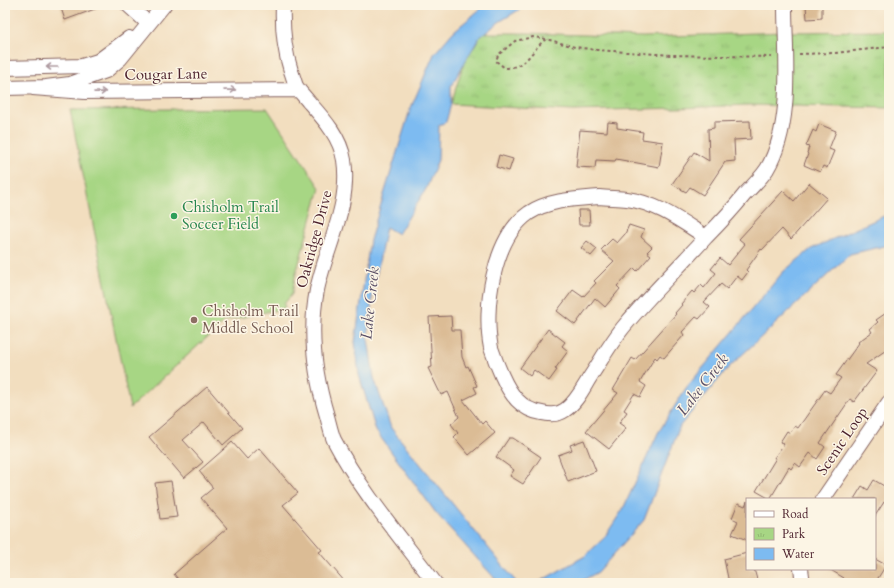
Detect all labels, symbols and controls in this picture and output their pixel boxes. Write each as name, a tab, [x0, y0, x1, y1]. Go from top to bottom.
one-way arrow	[46, 63, 59, 71]
street label: Cougar Lane	[124, 63, 208, 85]
one-way arrow	[223, 86, 236, 94]
one-way arrow	[93, 88, 106, 96]
street label: Oakridge Drive	[291, 188, 337, 290]
place label: Chisholm Trail Soccer Field	[182, 197, 279, 234]
marker: Chisholm Trail Soccer Field	[169, 211, 179, 221]
water label: Lake Creek	[355, 266, 385, 341]
place label: Chisholm Trail Middle School	[202, 301, 299, 338]
marker: Chisholm Trail Middle School	[189, 315, 199, 325]
water label: Lake Creek	[672, 349, 734, 420]
street label: Scenic Loop	[812, 403, 872, 479]
legend	[746, 498, 876, 570]
text: Road	[782, 506, 809, 522]
text: Park	[782, 526, 806, 542]
text: Water	[781, 546, 815, 562]

